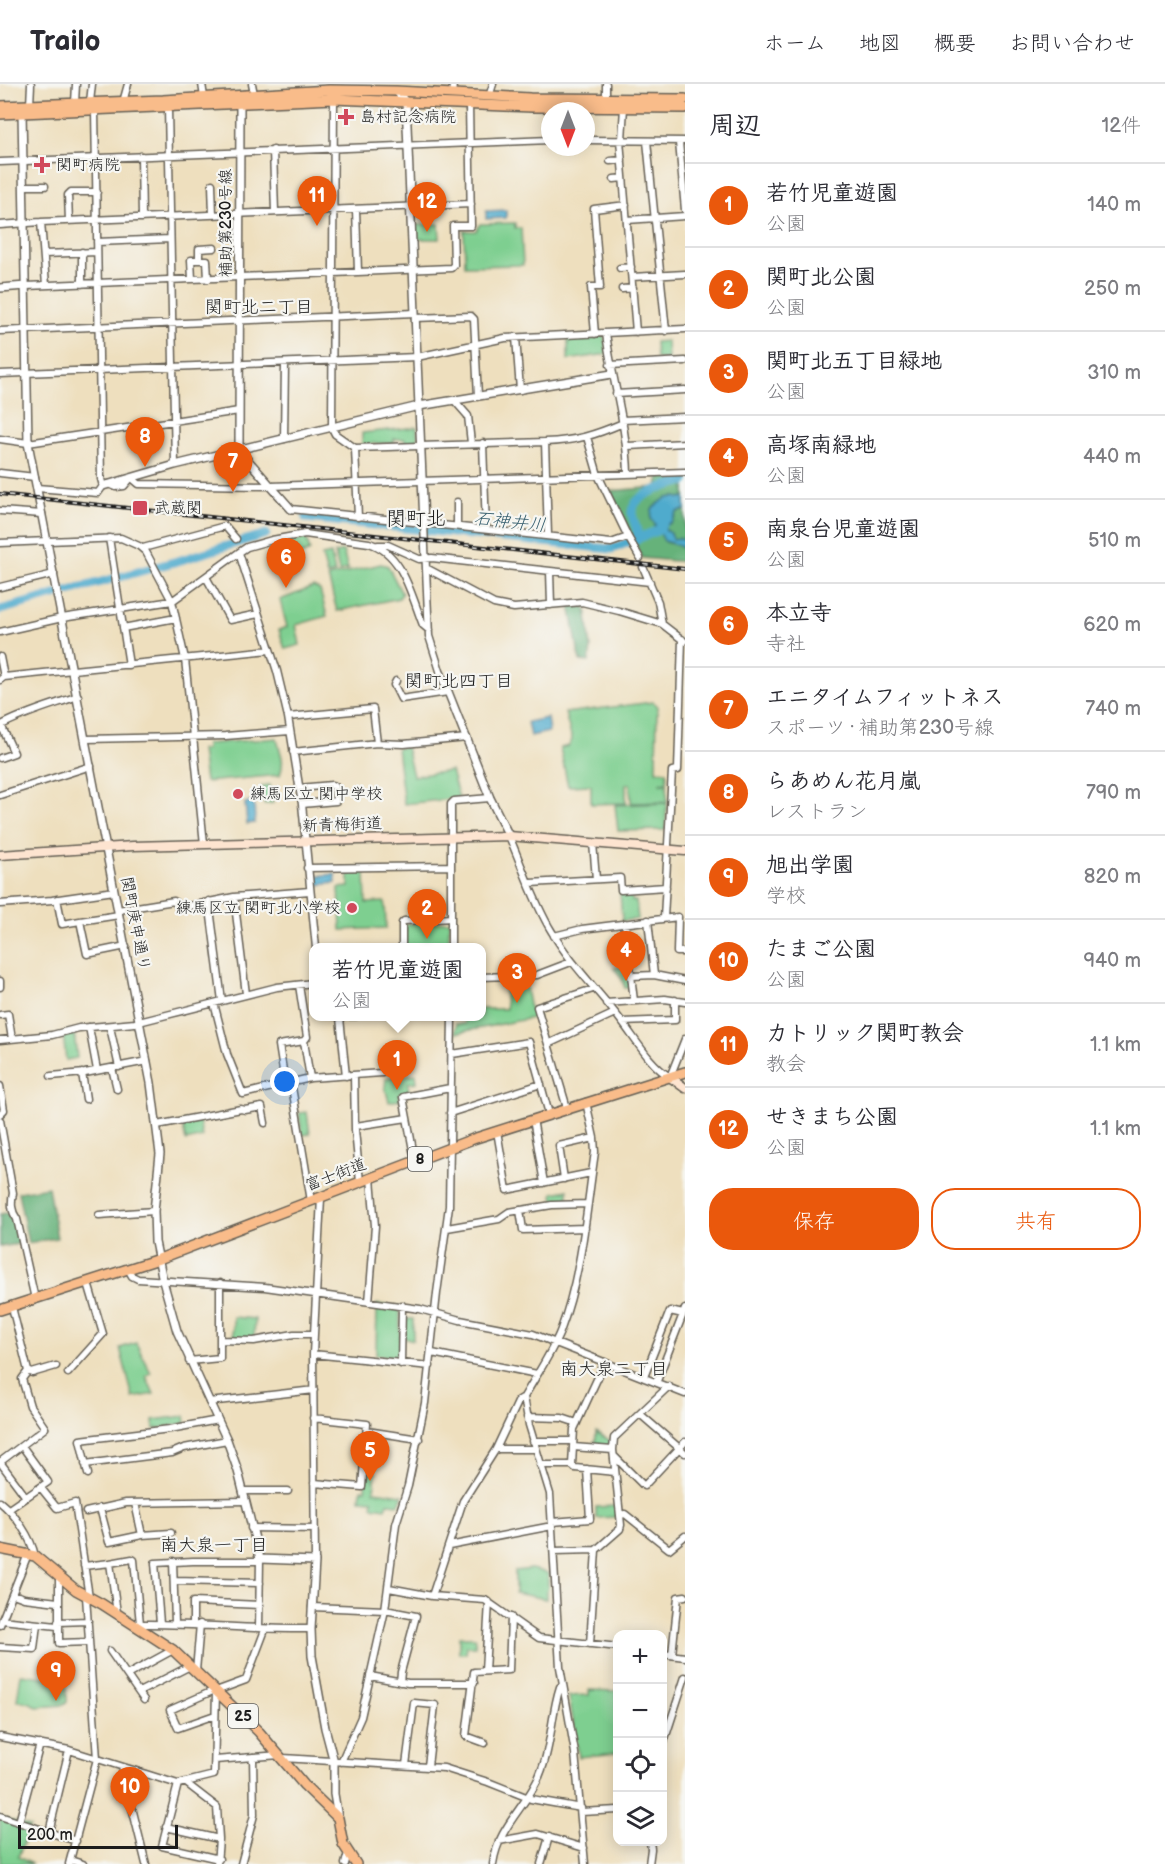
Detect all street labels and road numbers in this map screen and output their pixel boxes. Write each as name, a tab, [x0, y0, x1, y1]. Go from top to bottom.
street label: 補助第230号線	[217, 169, 236, 277]
street label: 新青梅街道	[302, 814, 382, 836]
street label: 関町庚申通り	[117, 875, 153, 973]
road number: 8	[408, 1147, 432, 1171]
street label: 富士街道	[303, 1155, 369, 1195]
road number: 25	[228, 1704, 258, 1728]

